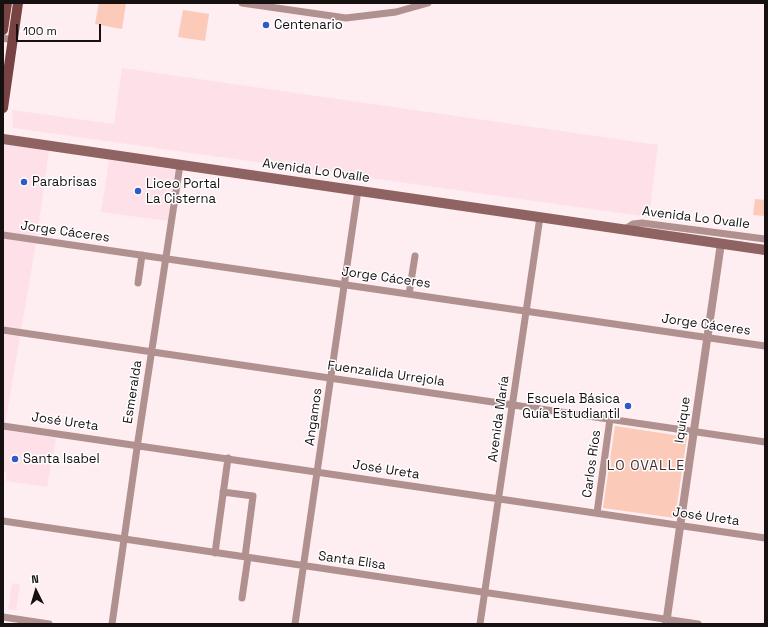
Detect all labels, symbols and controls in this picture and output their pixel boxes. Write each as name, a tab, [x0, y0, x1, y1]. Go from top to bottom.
scale bar	[18, 16, 103, 42]
place label: Centenario	[274, 17, 343, 33]
marker: Centenario	[261, 20, 271, 30]
text: 100 m	[23, 23, 57, 39]
street label: Avenida Lo Ovalle	[261, 156, 371, 186]
place label: Parabrisas	[32, 174, 97, 190]
place label: Liceo Portal La Cisterna	[146, 176, 220, 207]
marker: Parabrisas	[19, 177, 29, 187]
marker: Liceo Portal La Cisterna	[133, 186, 143, 196]
street label: Avenida Lo Ovalle	[641, 204, 751, 232]
street label: Jorge Cáceres	[19, 218, 111, 246]
street label: Jorge Cáceres	[340, 264, 432, 292]
street label: Jorge Cáceres	[660, 311, 752, 339]
street label: Fuenzalida Urrejola	[326, 358, 446, 390]
street label: Esmeralda	[120, 359, 146, 425]
street label: Avenida María	[485, 375, 513, 463]
street label: Angamos	[302, 387, 326, 447]
place label: Escuela Básica Guía Estudiantil	[522, 391, 620, 422]
street label: Iquique	[672, 396, 694, 444]
marker: Escuela Básica Guía Estudiantil	[623, 401, 633, 411]
street label: José Ureta	[31, 410, 99, 434]
street label: Carlos Ríos	[580, 429, 604, 499]
place label: Santa Isabel	[23, 451, 100, 467]
marker: Santa Isabel	[10, 454, 20, 464]
street label: José Ureta	[351, 457, 421, 483]
district label: LO OVALLE	[607, 458, 685, 474]
street label: José Ureta	[672, 505, 740, 529]
street label: Santa Elisa	[317, 549, 387, 573]
north arrow	[16, 571, 56, 611]
text: N	[31, 572, 39, 586]

